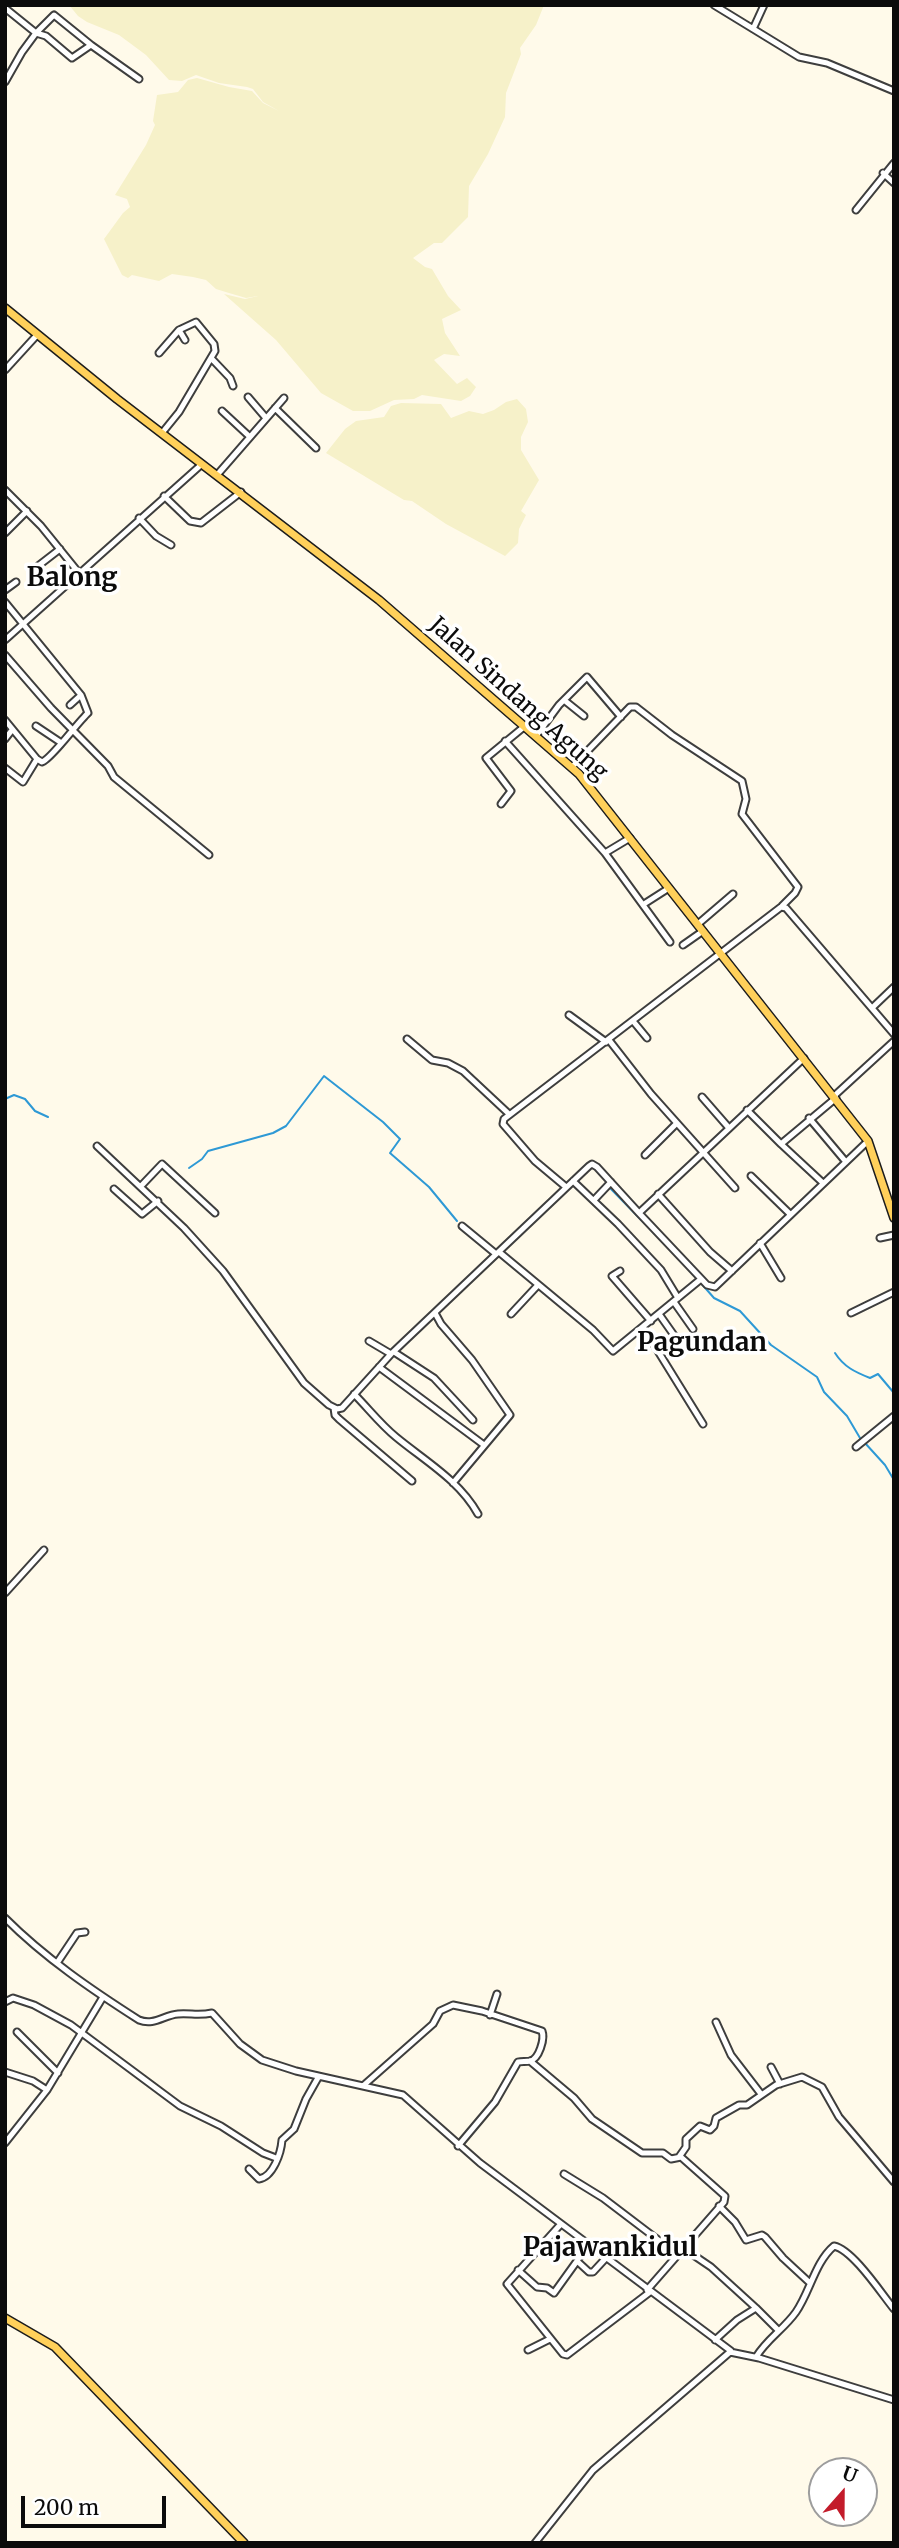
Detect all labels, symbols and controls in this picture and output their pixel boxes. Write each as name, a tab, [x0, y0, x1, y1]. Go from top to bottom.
district label: Balong	[27, 563, 117, 595]
street label: Jalan Sindang Agung	[423, 612, 613, 786]
district label: Pagundan	[637, 1328, 767, 1360]
district label: Pajawankidul	[523, 2233, 697, 2265]
north arrow	[808, 2457, 878, 2527]
text: U	[839, 2461, 861, 2488]
scale bar	[24, 2482, 170, 2526]
text: 200 m	[34, 2494, 99, 2521]

